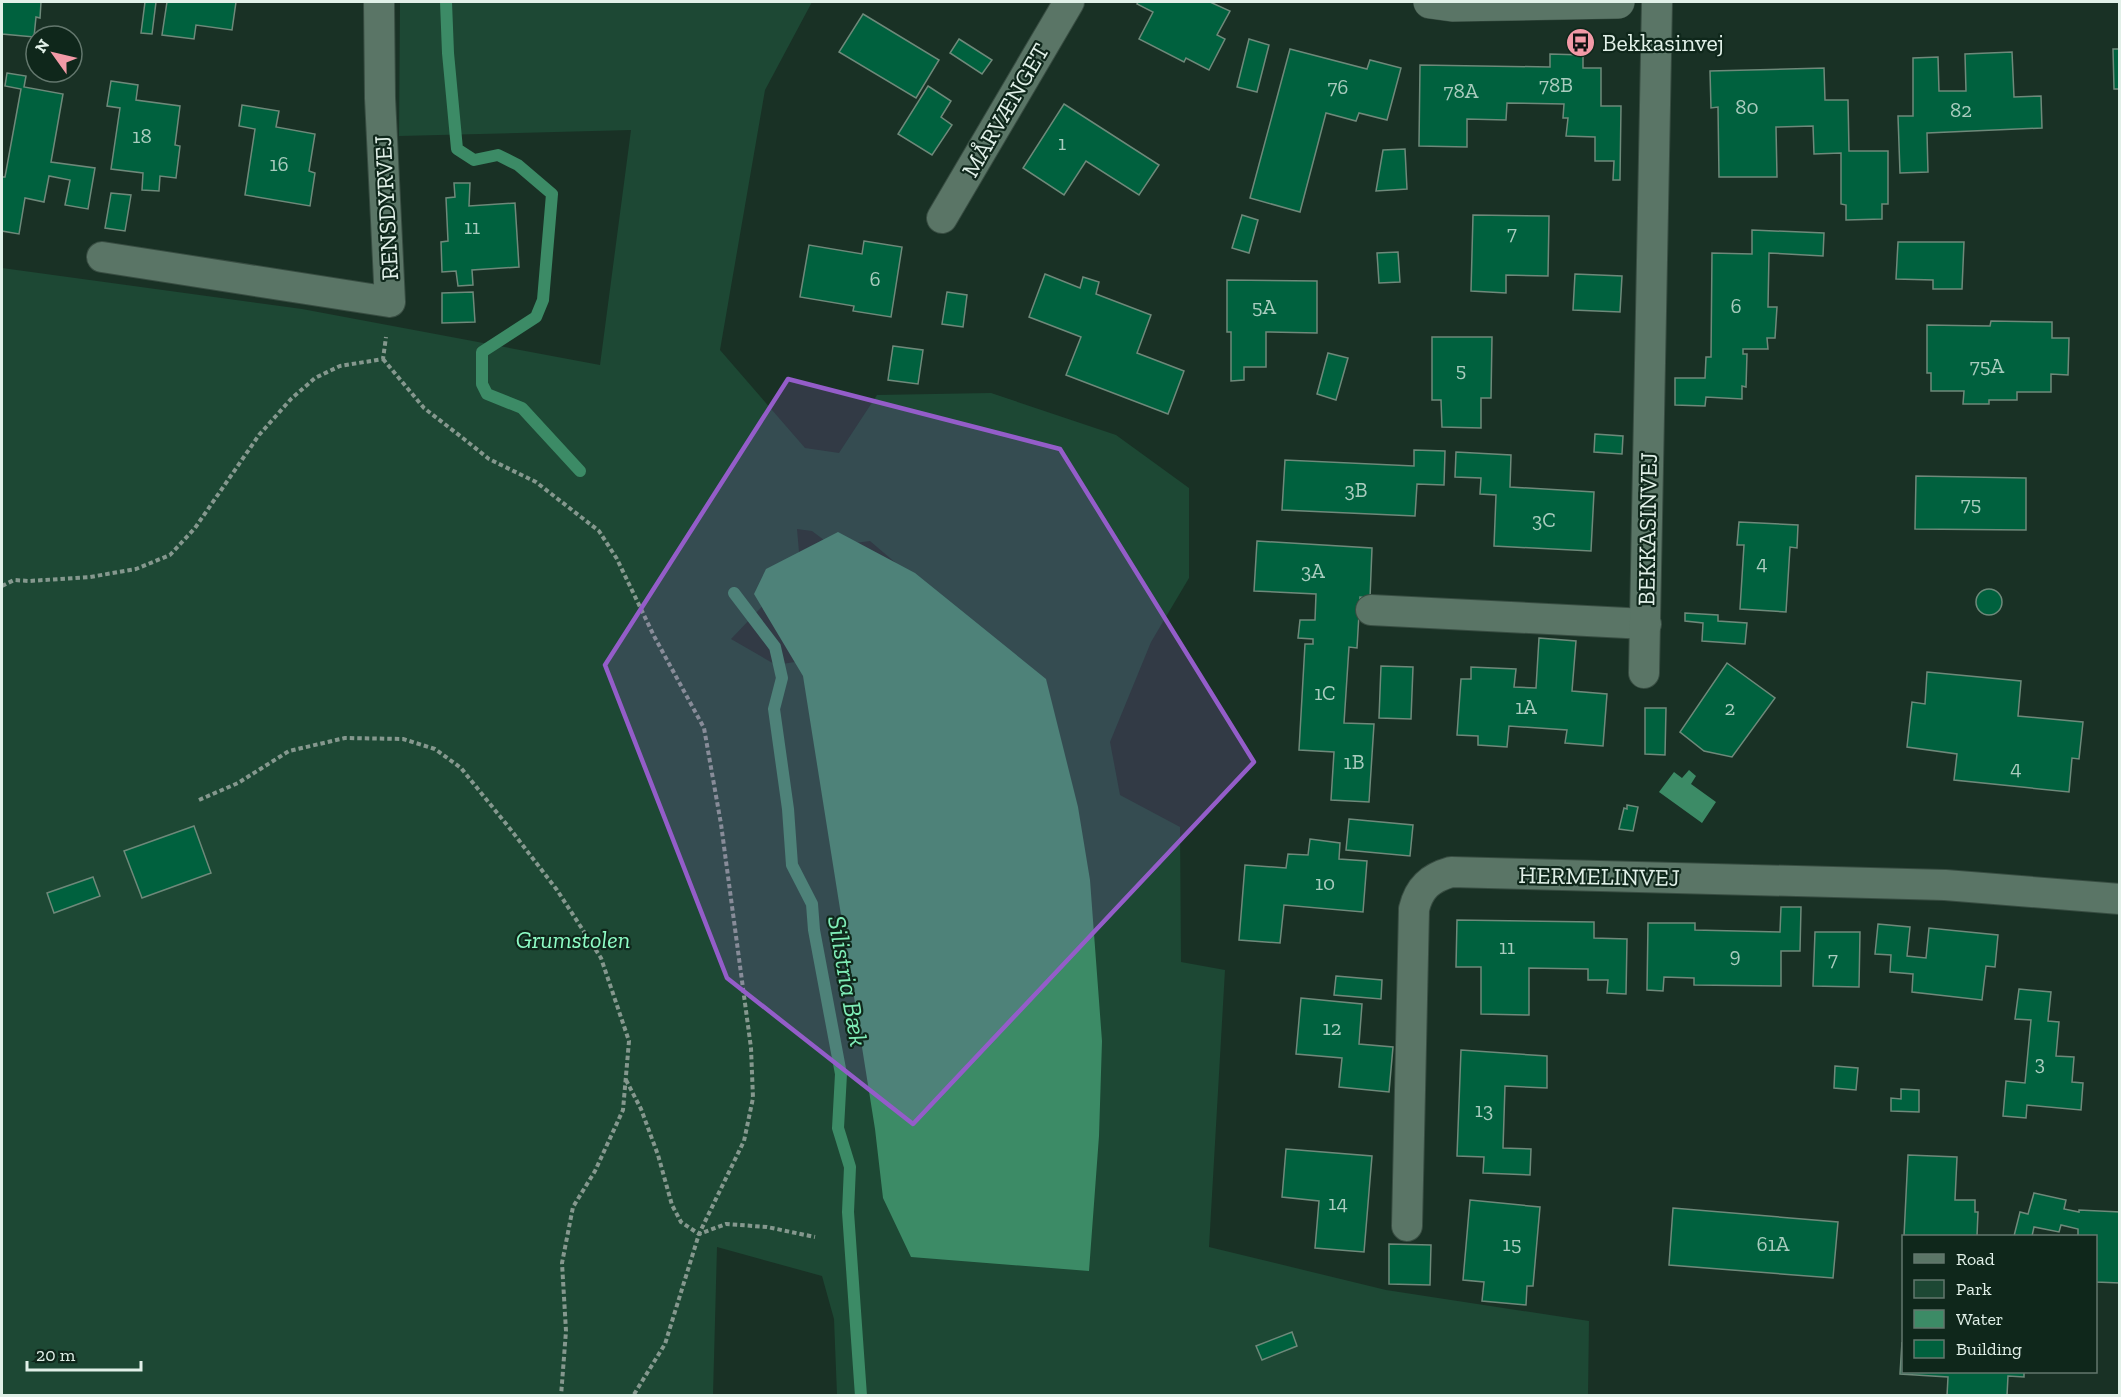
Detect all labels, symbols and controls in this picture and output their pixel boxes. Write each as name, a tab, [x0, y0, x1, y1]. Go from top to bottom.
north arrow	[24, 24, 84, 84]
bus stop icon: Bekkasinvej	[1565, 26, 1597, 58]
place label: Bekkasinvej	[1602, 28, 1724, 57]
text: N	[31, 36, 53, 56]
street label: MÅRVÆNGET	[955, 38, 1055, 182]
house number: 78B	[1539, 72, 1573, 97]
house number: 76	[1327, 74, 1349, 99]
house number: 78A	[1444, 78, 1479, 103]
house number: 80	[1735, 94, 1759, 119]
house number: 82	[1950, 97, 1972, 122]
house number: 18	[132, 123, 152, 148]
house number: 1	[1058, 130, 1066, 155]
street label: RENSDYRVEJ	[368, 135, 404, 281]
house number: 16	[269, 151, 289, 176]
house number: 11	[464, 214, 480, 239]
house number: 7	[1507, 220, 1517, 245]
house number: 6	[869, 266, 881, 291]
house number: 6	[1730, 293, 1742, 318]
house number: 5A	[1252, 294, 1277, 319]
house number: 75A	[1970, 353, 2005, 378]
house number: 5	[1456, 357, 1466, 382]
street label: BEKKASINVEJ	[1631, 452, 1663, 606]
house number: 3B	[1345, 477, 1367, 502]
house number: 75	[1961, 491, 1981, 516]
house number: 3C	[1532, 507, 1556, 532]
house number: 4	[1756, 550, 1768, 575]
house number: 3A	[1301, 558, 1325, 583]
house number: 1C	[1314, 680, 1336, 705]
house number: 1A	[1515, 694, 1537, 719]
house number: 2	[1725, 695, 1735, 720]
house number: 1B	[1344, 749, 1364, 774]
house number: 4	[2010, 755, 2022, 780]
street label: HERMELINVEJ	[1518, 860, 1680, 892]
house number: 10	[1315, 870, 1335, 895]
water label: Silistria Bæk	[821, 913, 875, 1049]
park label: Grumstolen	[516, 925, 630, 954]
house number: 11	[1499, 934, 1515, 959]
house number: 9	[1729, 942, 1741, 967]
house number: 7	[1828, 946, 1838, 971]
house number: 12	[1323, 1015, 1341, 1040]
house number: 3	[2035, 1050, 2045, 1075]
house number: 13	[1475, 1097, 1493, 1122]
house number: 14	[1328, 1190, 1348, 1215]
house number: 15	[1503, 1231, 1521, 1256]
house number: 61A	[1757, 1231, 1790, 1256]
legend	[1902, 1235, 2097, 1373]
text: Road	[1956, 1248, 1995, 1270]
text: Park	[1956, 1278, 1992, 1300]
text: Water	[1956, 1308, 2003, 1330]
scale bar	[27, 1334, 141, 1372]
text: Building	[1956, 1338, 2022, 1360]
text: 20 m	[36, 1344, 76, 1366]

